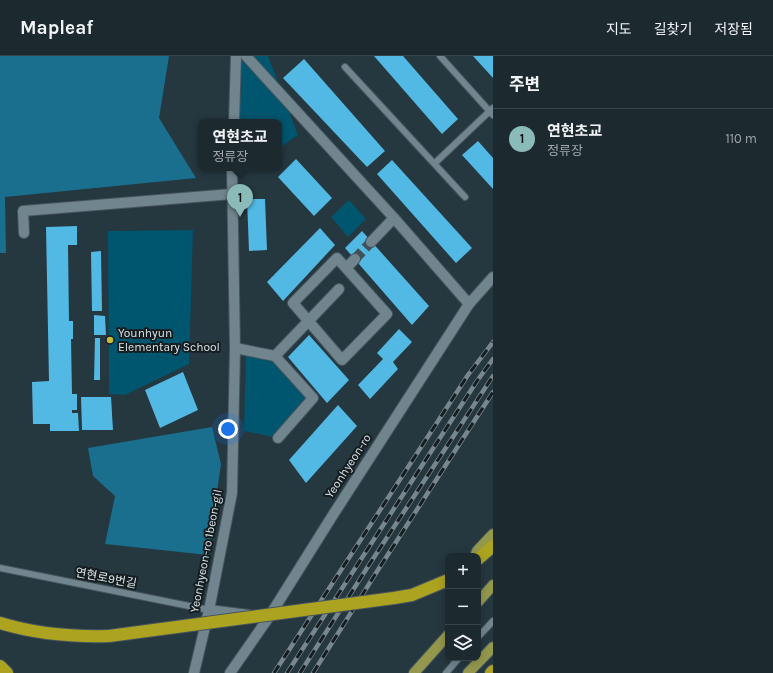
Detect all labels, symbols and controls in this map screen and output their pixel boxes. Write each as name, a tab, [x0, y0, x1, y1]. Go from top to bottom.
text: Mapleaf	[20, 17, 93, 39]
text: 지도	[606, 21, 632, 38]
text: 길찾기	[654, 21, 692, 38]
text: 저장됨	[714, 21, 753, 38]
text: 주변	[509, 74, 540, 94]
popup	[198, 119, 282, 171]
text: 연현초교	[547, 122, 602, 140]
text: 연현초교	[212, 128, 268, 146]
text: 1	[520, 131, 524, 146]
text: 110 m	[725, 131, 757, 146]
text: 정류장	[547, 143, 583, 158]
text: 정류장	[212, 149, 248, 164]
pin: 1	[227, 184, 253, 217]
place label: Younhyun Elementary School	[118, 326, 220, 354]
marker: Younhyun Elementary School	[105, 335, 115, 345]
your location	[218, 419, 238, 439]
street label: Yeonhyeon-ro	[322, 431, 374, 501]
street label: Yeonhyeon-ro 1beon-gil	[187, 488, 225, 614]
map controls	[445, 553, 481, 661]
button: +	[445, 553, 481, 589]
street label: 연현로9번길	[74, 565, 138, 591]
button: −	[445, 589, 481, 625]
button: layers	[445, 625, 481, 661]

